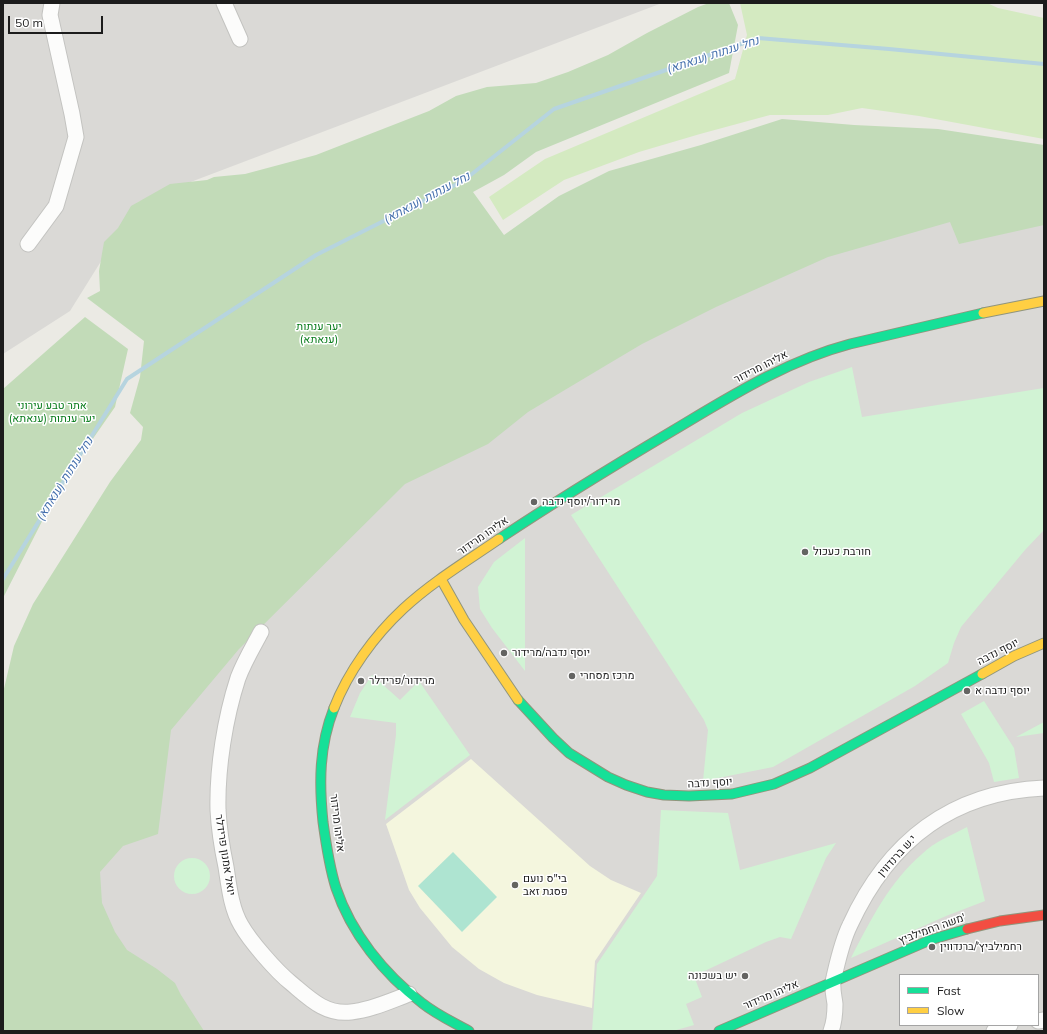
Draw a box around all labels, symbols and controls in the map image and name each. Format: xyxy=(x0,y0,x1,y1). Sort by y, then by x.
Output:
scale bar xyxy=(10,8,105,34)
text: 50 m xyxy=(15,15,43,30)
water label: נחל ענתות (ענאתא) xyxy=(665,33,761,77)
water label: נחל ענתות (ענאתא) xyxy=(381,169,473,227)
park label: יער ענתות (ענאתא) xyxy=(296,320,342,346)
street label: אליהו מרידור xyxy=(732,348,790,386)
park label: אתר טבע עירוני יער ענתות (ענאתא) xyxy=(9,399,95,425)
water label: נחל ענתות (ענאתא) xyxy=(34,435,96,523)
place label: מרידור/יוסף נדבה xyxy=(542,495,620,509)
marker: מרידור/יוסף נדבה xyxy=(529,497,539,507)
street label: אליהו מרידור xyxy=(455,514,511,558)
place label: חורבת כעכול xyxy=(813,545,871,559)
marker: חורבת כעכול xyxy=(800,547,810,557)
street label: יוסף נדבה xyxy=(975,636,1021,668)
place label: יוסף נדבה/מרידור xyxy=(512,646,590,660)
marker: יוסף נדבה/מרידור xyxy=(499,648,509,658)
place label: מרכז מסחרי xyxy=(580,669,634,683)
marker: מרכז מסחרי xyxy=(567,671,577,681)
place label: מרידור/פרידלר xyxy=(369,674,435,688)
marker: מרידור/פרידלר xyxy=(356,676,366,686)
place label: יוסף נדבה א xyxy=(975,684,1030,698)
marker: יוסף נדבה א xyxy=(962,686,972,696)
street label: יוסף נדבה xyxy=(687,775,733,791)
street label: אליהו מרידור xyxy=(327,793,347,853)
street label: יואל אמנון פרידלר xyxy=(212,814,238,896)
street label: י.ש ברנדווין xyxy=(875,833,919,879)
place label: בי"ס נועם פסגת זאב xyxy=(523,872,568,898)
marker: בי"ס נועם פסגת זאב xyxy=(510,880,520,890)
street label: משה רחמילביץ' xyxy=(897,911,967,947)
place label: רחמילביץ׳/ברנדווין xyxy=(940,940,1022,954)
marker: רחמילביץ׳/ברנדווין xyxy=(927,942,937,952)
place label: יש בשכונה xyxy=(688,969,737,983)
marker: יש בשכונה xyxy=(740,971,750,981)
legend xyxy=(899,974,1039,1026)
street label: אליהו מרידור xyxy=(741,977,801,1013)
text: Fast xyxy=(937,983,961,998)
text: Slow xyxy=(937,1003,965,1018)

